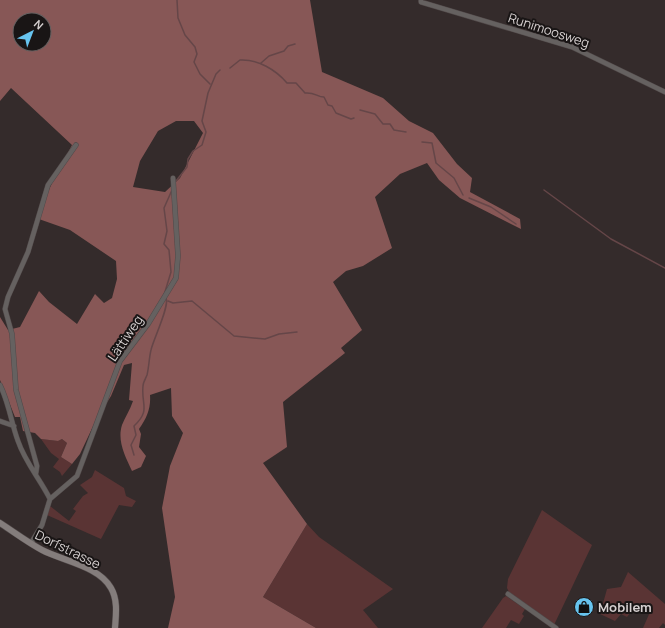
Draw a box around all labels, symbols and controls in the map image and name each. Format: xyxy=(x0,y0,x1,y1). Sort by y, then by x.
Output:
street label: Runimoosweg xyxy=(506,8,592,52)
north arrow xyxy=(12,12,52,52)
text: N xyxy=(31,16,47,32)
street label: Lättiweg xyxy=(103,312,147,364)
street label: Dorfstrasse xyxy=(32,525,104,573)
shop icon: Mobilem xyxy=(573,596,595,618)
place label: Mobilem xyxy=(598,598,652,616)

